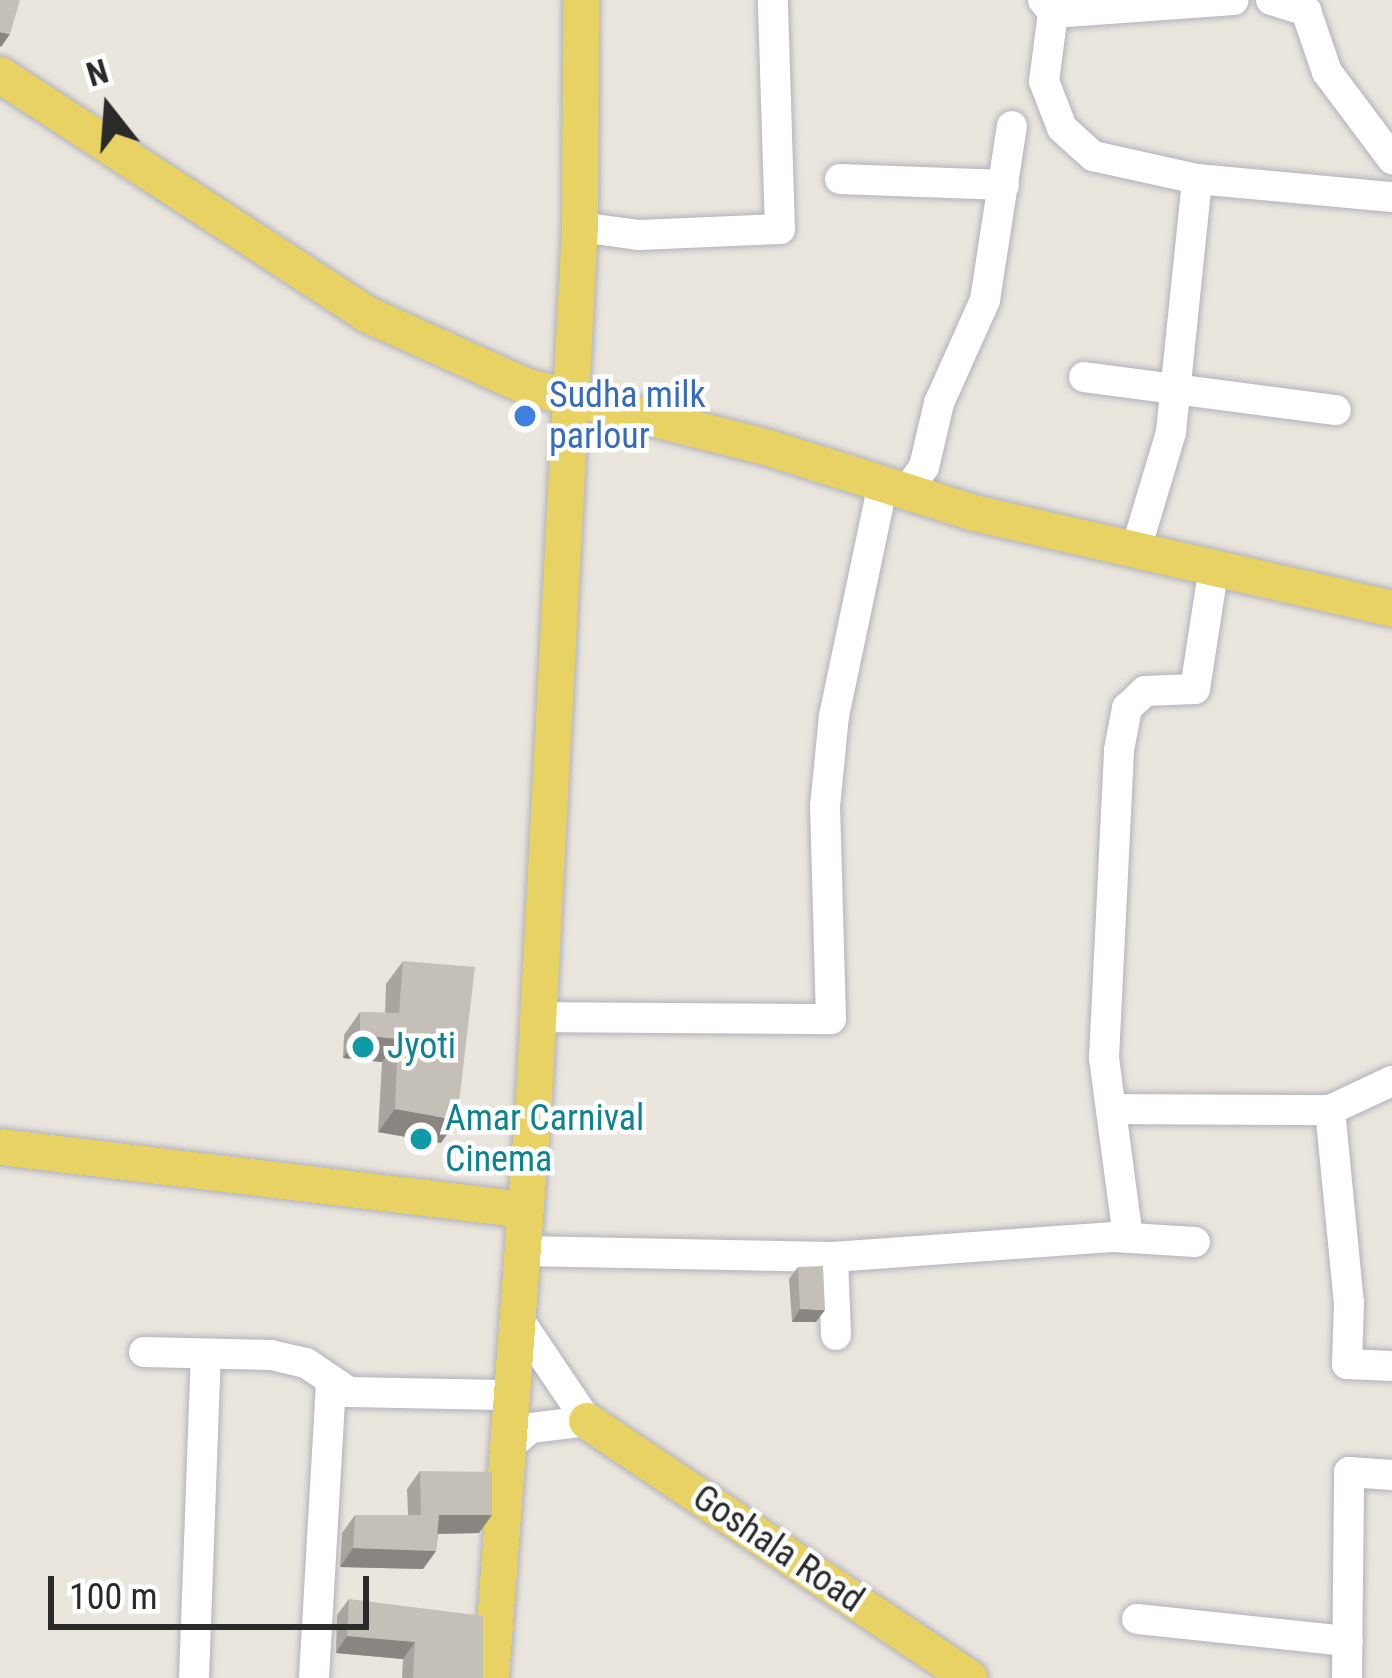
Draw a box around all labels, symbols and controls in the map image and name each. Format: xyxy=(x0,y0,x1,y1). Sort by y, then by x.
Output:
north arrow xyxy=(48,48,168,168)
text: N xyxy=(82,51,113,95)
place label: Sudha milk parlour xyxy=(549,373,706,458)
marker: Sudha milk parlour xyxy=(512,403,538,429)
place label: Jyoti xyxy=(387,1025,456,1069)
marker: Jyoti xyxy=(350,1034,376,1060)
place label: Amar Carnival Cinema xyxy=(445,1096,644,1181)
marker: Amar Carnival Cinema xyxy=(408,1126,434,1152)
street label: Goshala Road xyxy=(684,1476,872,1622)
scale bar xyxy=(54,1552,375,1626)
text: 100 m xyxy=(69,1576,158,1618)

